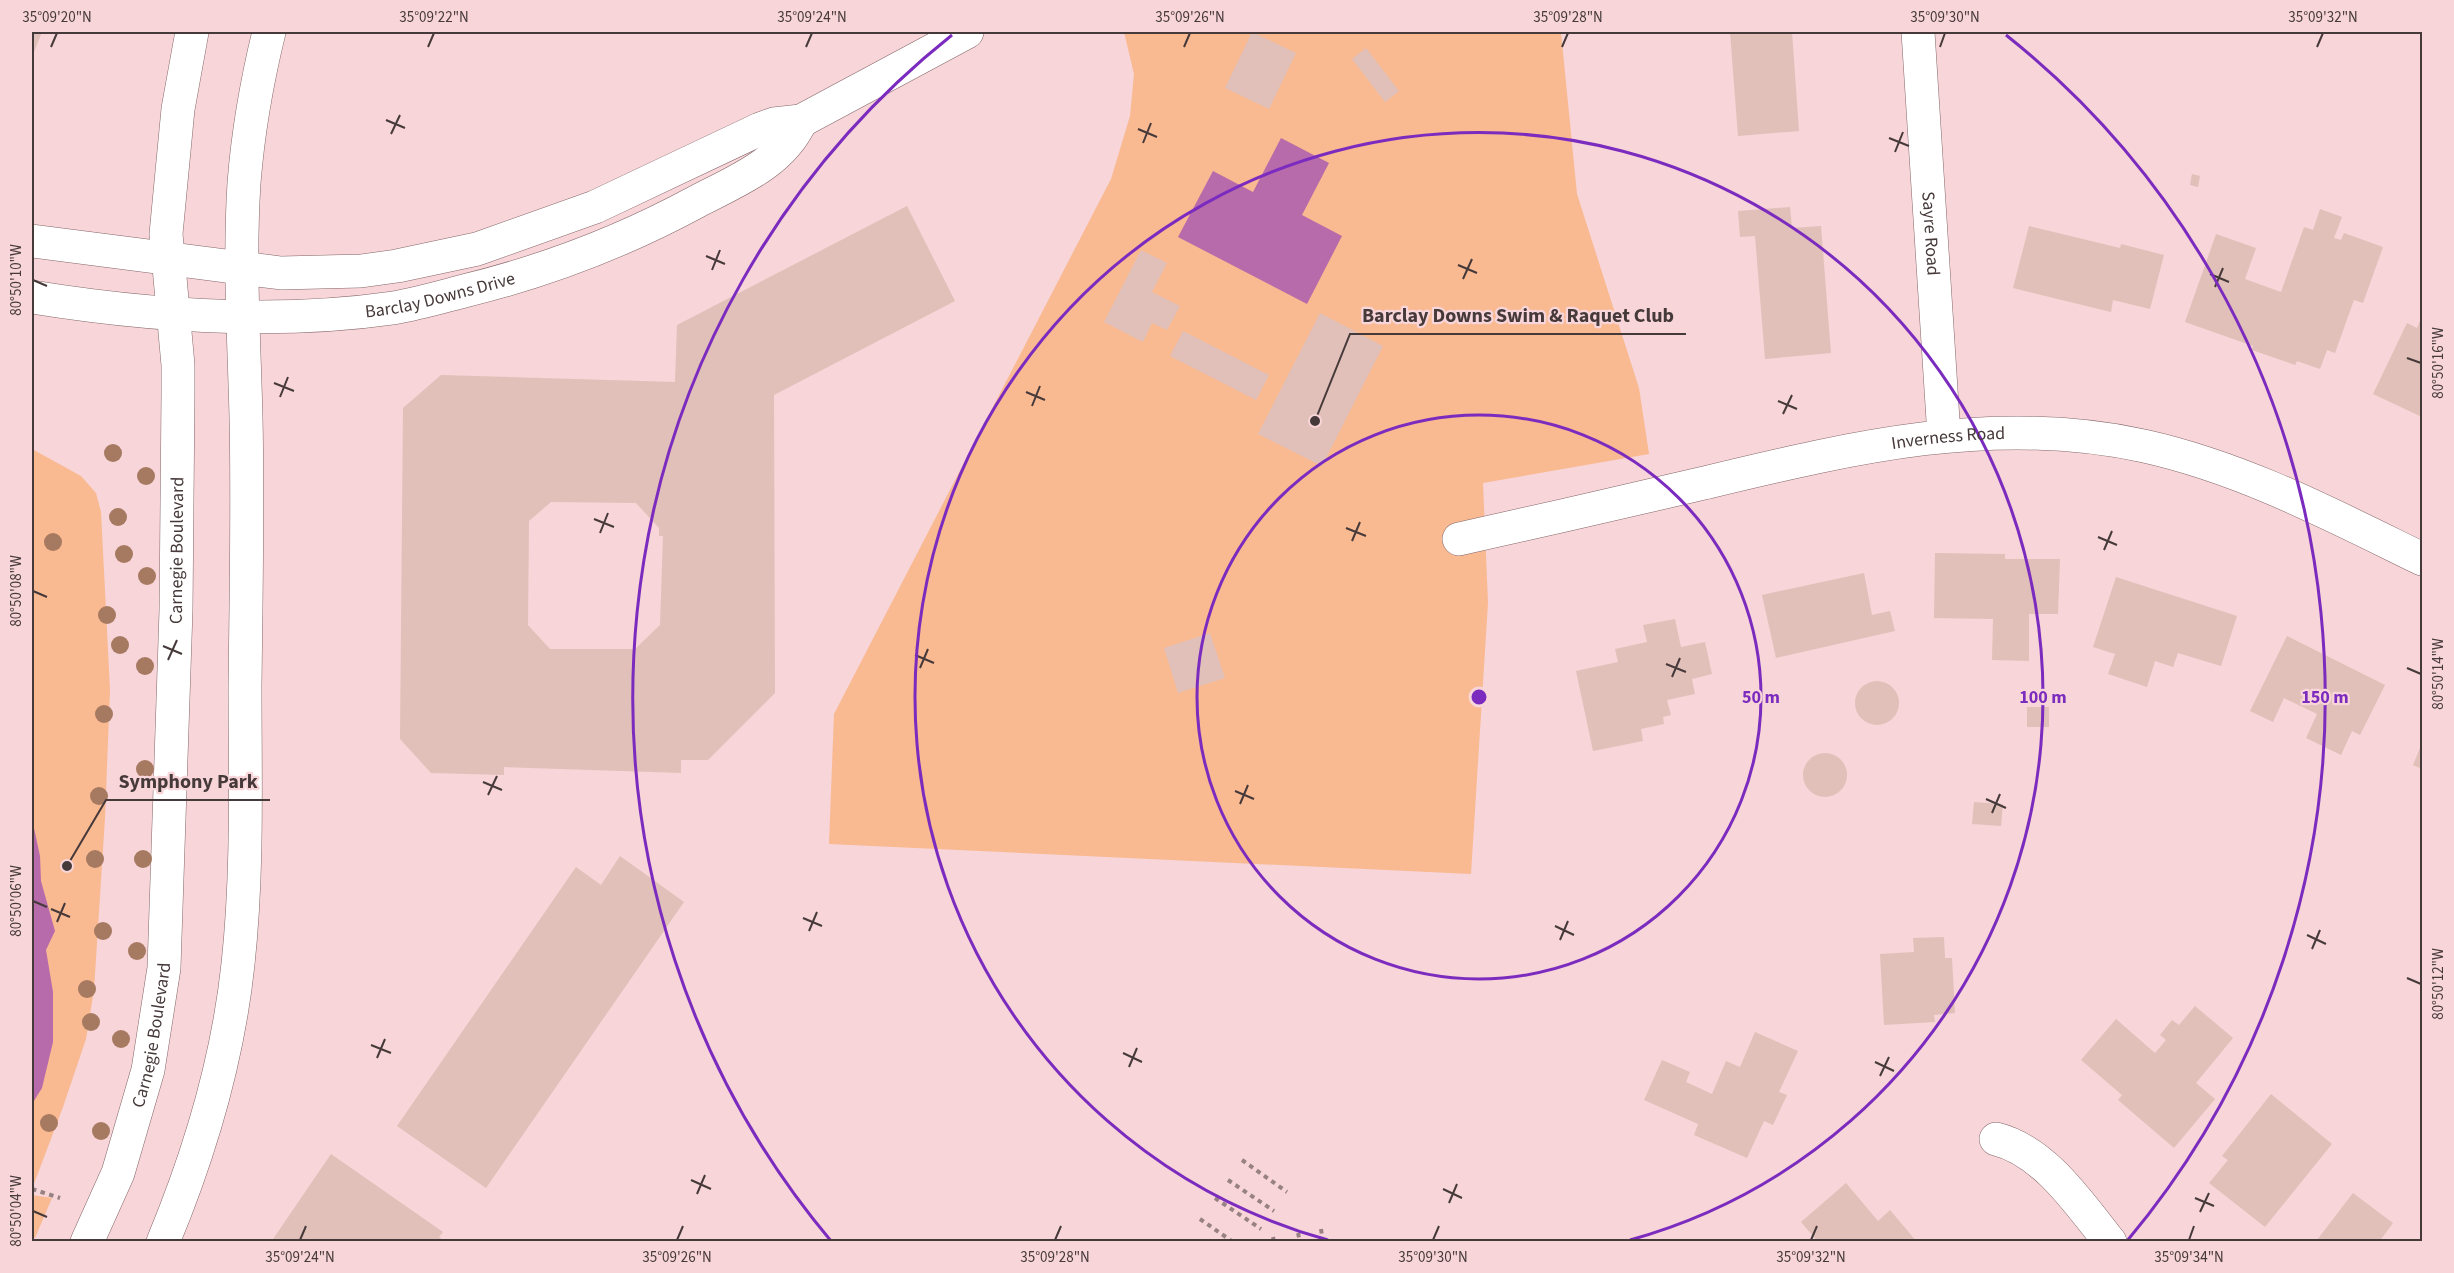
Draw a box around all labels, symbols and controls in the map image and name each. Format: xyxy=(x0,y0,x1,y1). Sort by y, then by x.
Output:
text: 35°09'20"N xyxy=(22,7,92,28)
text: 35°09'22"N xyxy=(399,7,469,28)
text: 35°09'24"N xyxy=(777,7,847,28)
text: 35°09'26"N xyxy=(1155,7,1225,28)
text: 35°09'28"N xyxy=(1533,7,1603,28)
text: 35°09'30"N xyxy=(1910,7,1980,28)
text: 35°09'32"N xyxy=(2288,7,2358,28)
street label: Sayre Road xyxy=(1915,191,1946,277)
text: 80°50'10"W xyxy=(6,244,27,316)
street label: Barclay Downs Drive xyxy=(364,266,518,324)
callout: Barclay Downs Swim & Raquet Club xyxy=(1350,296,1686,334)
text: Barclay Downs Swim & Raquet Club xyxy=(1362,302,1674,330)
text: 80°50'16"W xyxy=(2428,327,2449,399)
street label: Inverness Road xyxy=(1890,421,2005,456)
street label: Carnegie Boulevard xyxy=(164,477,190,624)
text: 80°50'08"W xyxy=(6,555,27,627)
text: 80°50'14"W xyxy=(2428,638,2449,710)
text: 50 m xyxy=(1742,685,1780,710)
text: 100 m xyxy=(2019,685,2067,710)
text: 150 m xyxy=(2301,685,2349,710)
centre of rings xyxy=(1469,687,1489,707)
callout: Symphony Park xyxy=(106,762,270,800)
text: Symphony Park xyxy=(118,768,258,796)
text: 80°50'06"W xyxy=(6,865,27,937)
text: 80°50'12"W xyxy=(2428,948,2449,1020)
street label: Carnegie Boulevard xyxy=(126,962,177,1111)
text: 80°50'04"W xyxy=(6,1175,27,1247)
text: 35°09'24"N xyxy=(265,1247,335,1268)
text: 35°09'26"N xyxy=(642,1247,712,1268)
text: 35°09'28"N xyxy=(1020,1247,1090,1268)
text: 35°09'30"N xyxy=(1398,1247,1468,1268)
text: 35°09'32"N xyxy=(1776,1247,1846,1268)
text: 35°09'34"N xyxy=(2154,1247,2224,1268)

